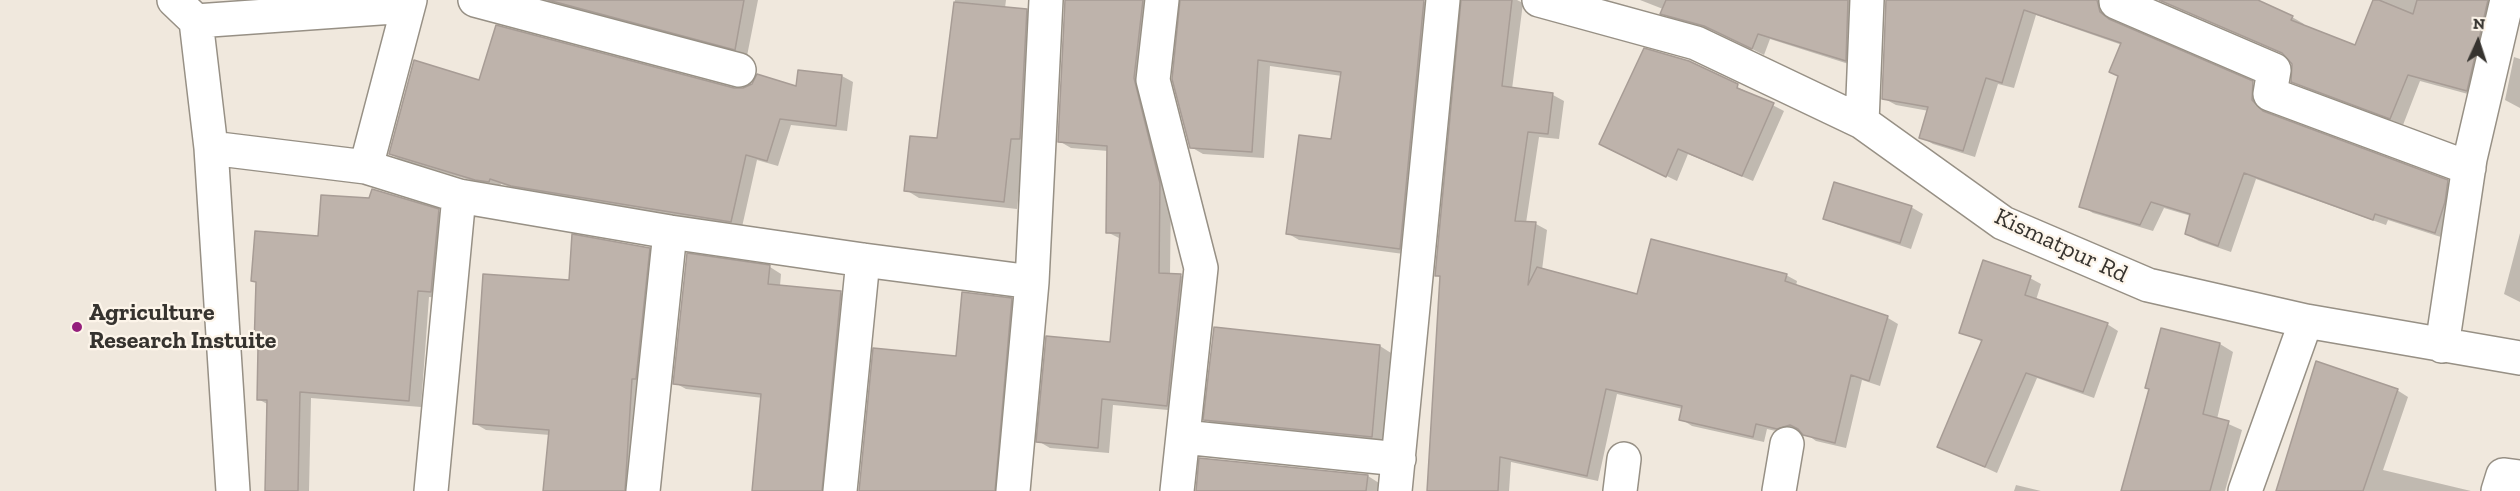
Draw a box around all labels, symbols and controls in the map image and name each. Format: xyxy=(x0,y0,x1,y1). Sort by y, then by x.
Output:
north arrow xyxy=(2448,12,2508,72)
text: N xyxy=(2472,14,2486,33)
street label: Kismatpur Rd xyxy=(1990,203,2132,289)
place label: Agriculture Research Instuite xyxy=(89,299,276,355)
marker: Agriculture Research Instuite xyxy=(70,320,84,334)

